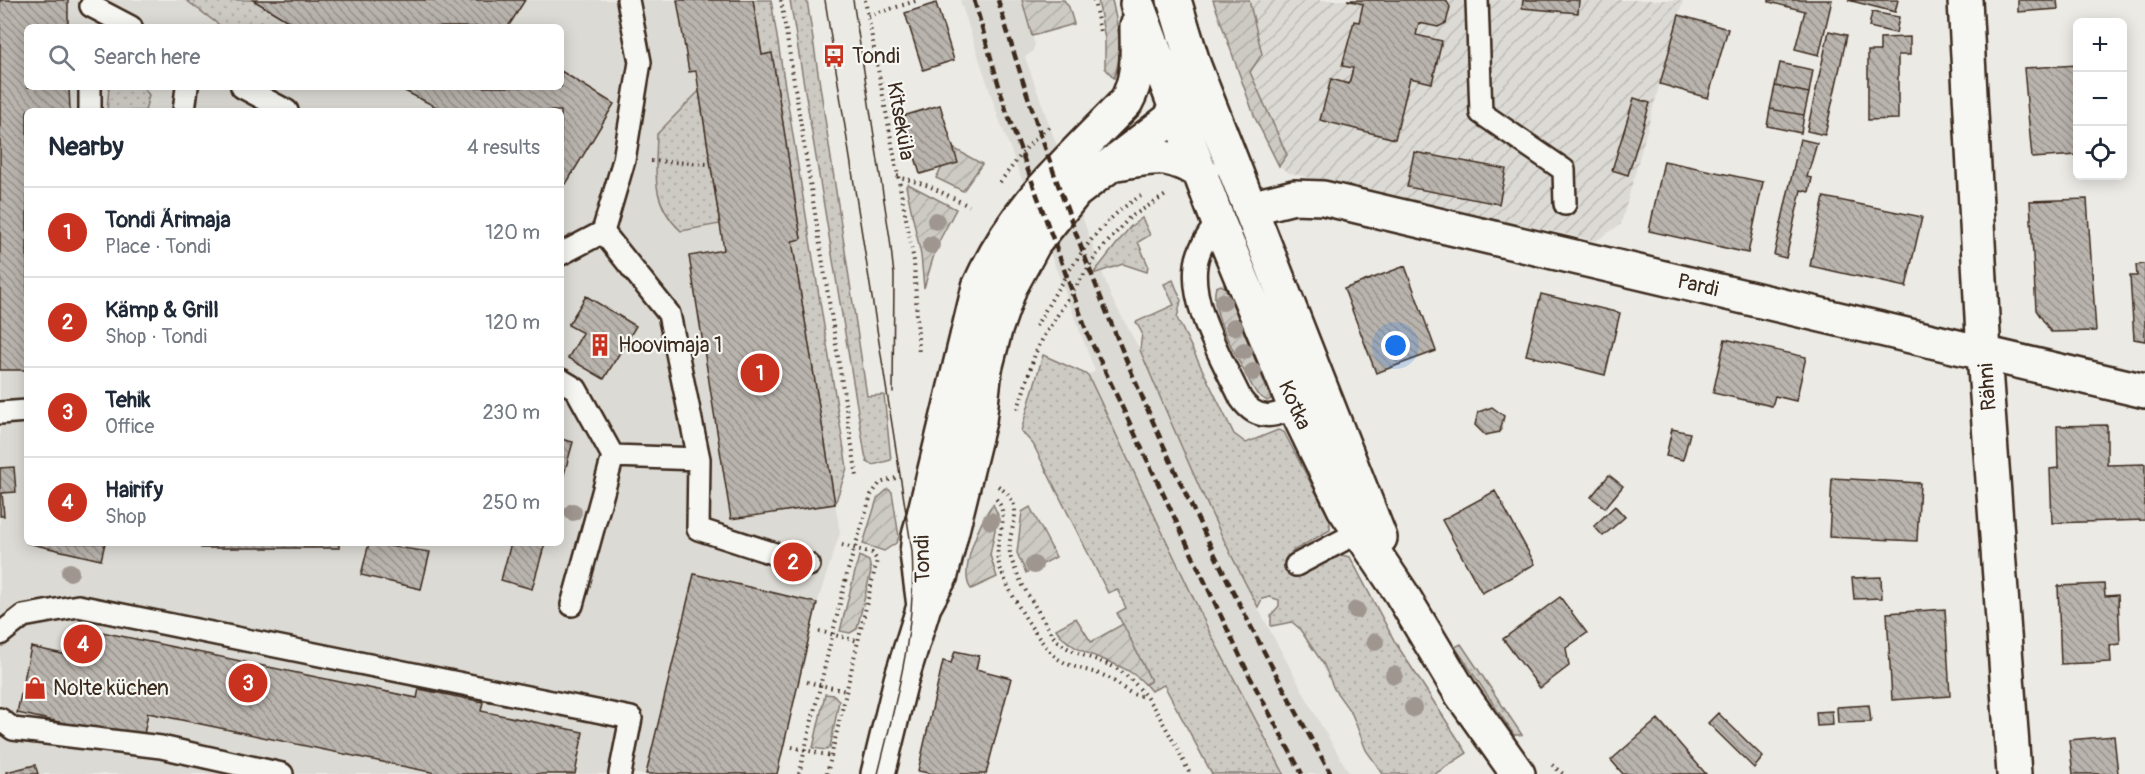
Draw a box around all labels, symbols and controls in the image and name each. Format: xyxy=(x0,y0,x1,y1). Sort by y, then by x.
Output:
map controls xyxy=(2073,18,2127,180)
button: + xyxy=(2073,18,2127,72)
search box xyxy=(24,24,564,90)
icon: search xyxy=(45,41,78,74)
text: Search here xyxy=(93,43,200,71)
bus stop icon: Tondi xyxy=(821,43,847,69)
place label: Tondi xyxy=(852,43,900,70)
button: − xyxy=(2073,72,2127,126)
street label: Kitseküla xyxy=(880,80,921,162)
button: locate xyxy=(2073,126,2127,180)
text: Nearby xyxy=(48,131,124,163)
text: 4 results xyxy=(467,135,540,160)
text: Tondi Ärimaja xyxy=(105,206,231,234)
text: 1 xyxy=(64,220,71,245)
text: 120 m xyxy=(485,220,540,245)
text: Place · Tondi xyxy=(105,234,211,259)
street label: Pardi xyxy=(1675,268,1721,303)
text: Kämp & Grill xyxy=(105,296,219,324)
text: 2 xyxy=(62,310,73,335)
text: 120 m xyxy=(485,310,540,335)
text: Shop · Tondi xyxy=(105,324,207,349)
your location xyxy=(1381,331,1410,360)
building icon: Hoovimaja 1 xyxy=(587,332,613,358)
place label: Hoovimaja 1 xyxy=(618,332,722,359)
pin: 1 xyxy=(740,350,780,395)
street label: Rähni xyxy=(1972,362,2003,412)
street label: Kotka xyxy=(1272,376,1317,434)
text: Tehik xyxy=(105,386,150,414)
text: 3 xyxy=(62,400,73,425)
text: 230 m xyxy=(483,400,540,425)
text: Office xyxy=(105,414,154,439)
text: Hairify xyxy=(105,476,163,504)
text: 4 xyxy=(62,490,73,515)
text: 250 m xyxy=(482,490,540,515)
text: Shop xyxy=(105,504,146,529)
street label: Tondi xyxy=(909,535,936,583)
pin: 2 xyxy=(774,540,812,584)
pin: 4 xyxy=(64,622,103,666)
pin: 3 xyxy=(228,660,268,706)
shop icon: Nolte küchen xyxy=(22,675,48,701)
place label: Nolte küchen xyxy=(53,675,169,702)

